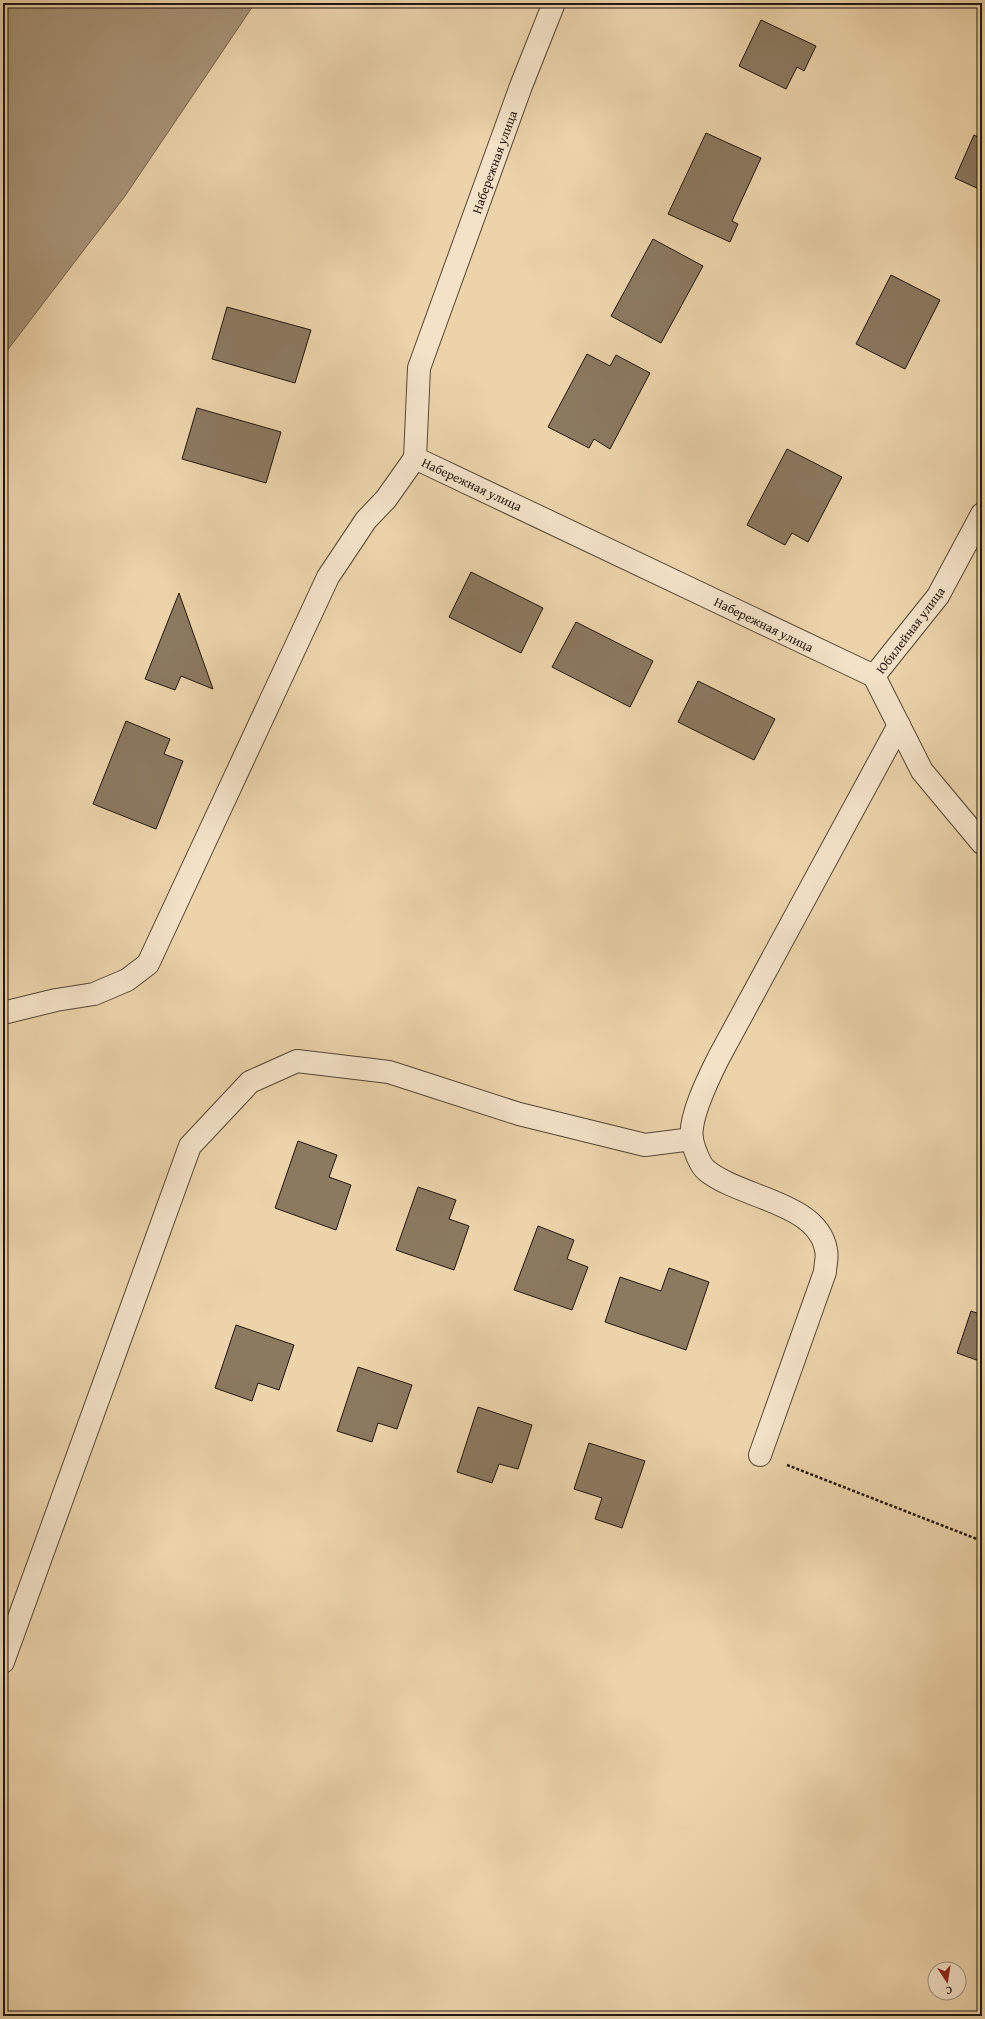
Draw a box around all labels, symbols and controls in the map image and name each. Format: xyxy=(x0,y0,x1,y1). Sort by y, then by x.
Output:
street label: Набережная улица xyxy=(467,107,522,216)
street label: Набережная улица xyxy=(419,453,526,516)
street label: Юбилейная улица xyxy=(871,582,950,678)
street label: Набережная улица xyxy=(711,592,817,657)
north arrow xyxy=(927,1961,967,2001)
text: С xyxy=(944,1982,954,1999)

